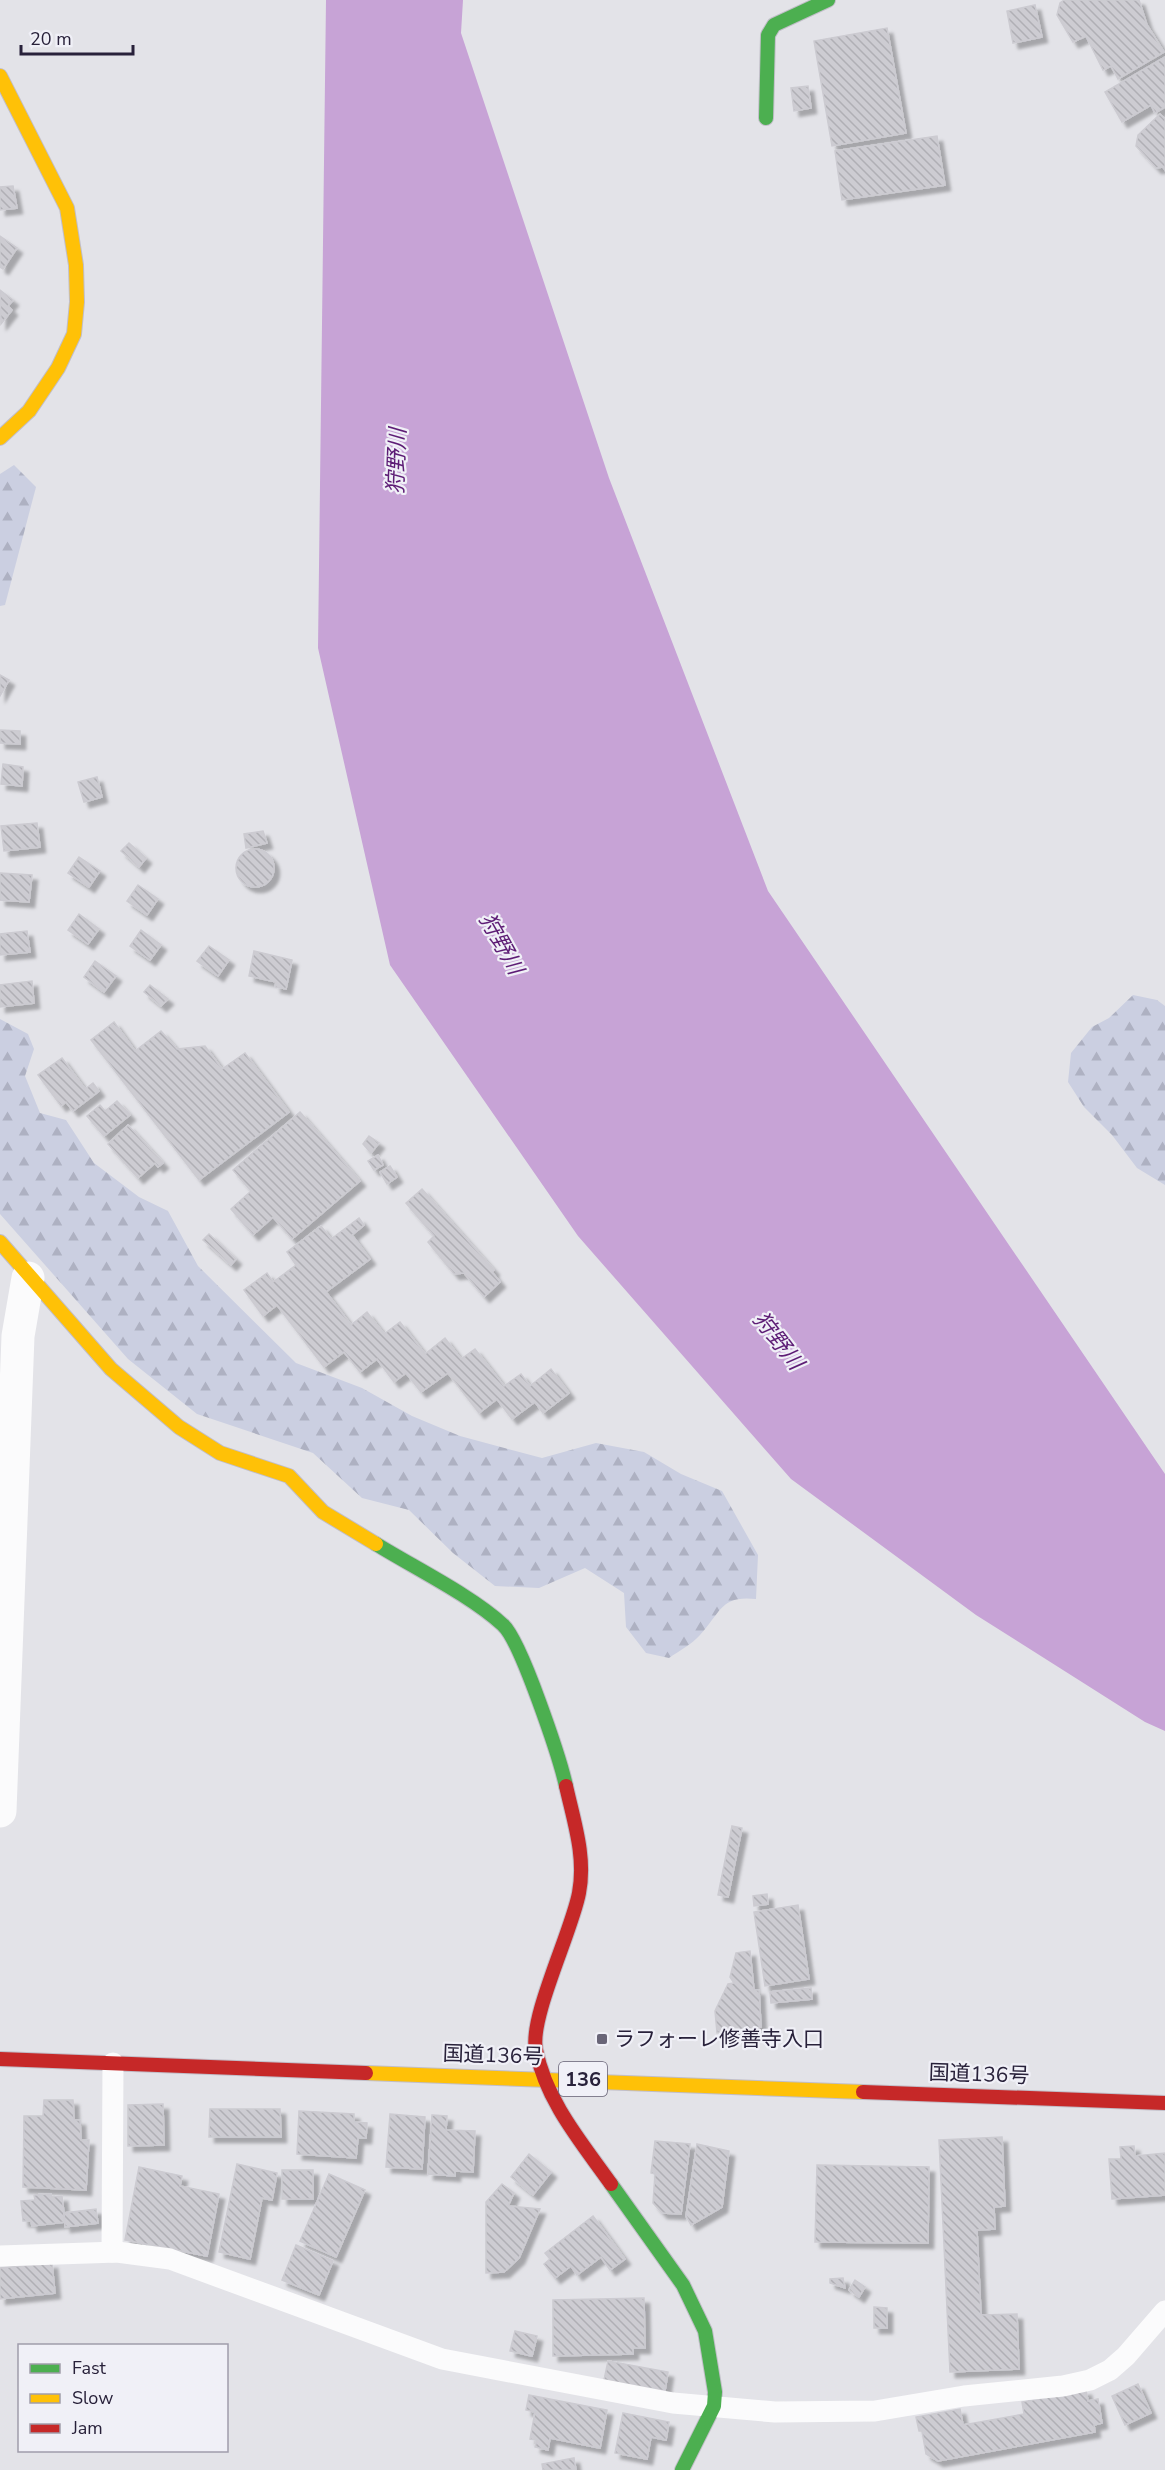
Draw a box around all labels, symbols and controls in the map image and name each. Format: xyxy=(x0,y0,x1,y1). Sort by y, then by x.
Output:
scale bar xyxy=(21,18,134,56)
text: 20 m xyxy=(30,27,72,51)
water label: 狩野川 xyxy=(381,426,413,495)
water label: 狩野川 xyxy=(472,908,531,982)
water label: 狩野川 xyxy=(746,1306,811,1378)
place label: ラフォーレ修善寺入口 xyxy=(614,2025,824,2053)
marker: ラフォーレ修善寺入口 xyxy=(595,2032,609,2046)
street label: 国道136号 xyxy=(442,2039,544,2071)
street label: 国道136号 xyxy=(928,2058,1030,2090)
road number: 136 xyxy=(559,2062,607,2096)
legend xyxy=(18,2344,228,2452)
text: Fast xyxy=(72,2356,107,2380)
text: Slow xyxy=(72,2386,113,2410)
text: Jam xyxy=(71,2416,103,2440)

